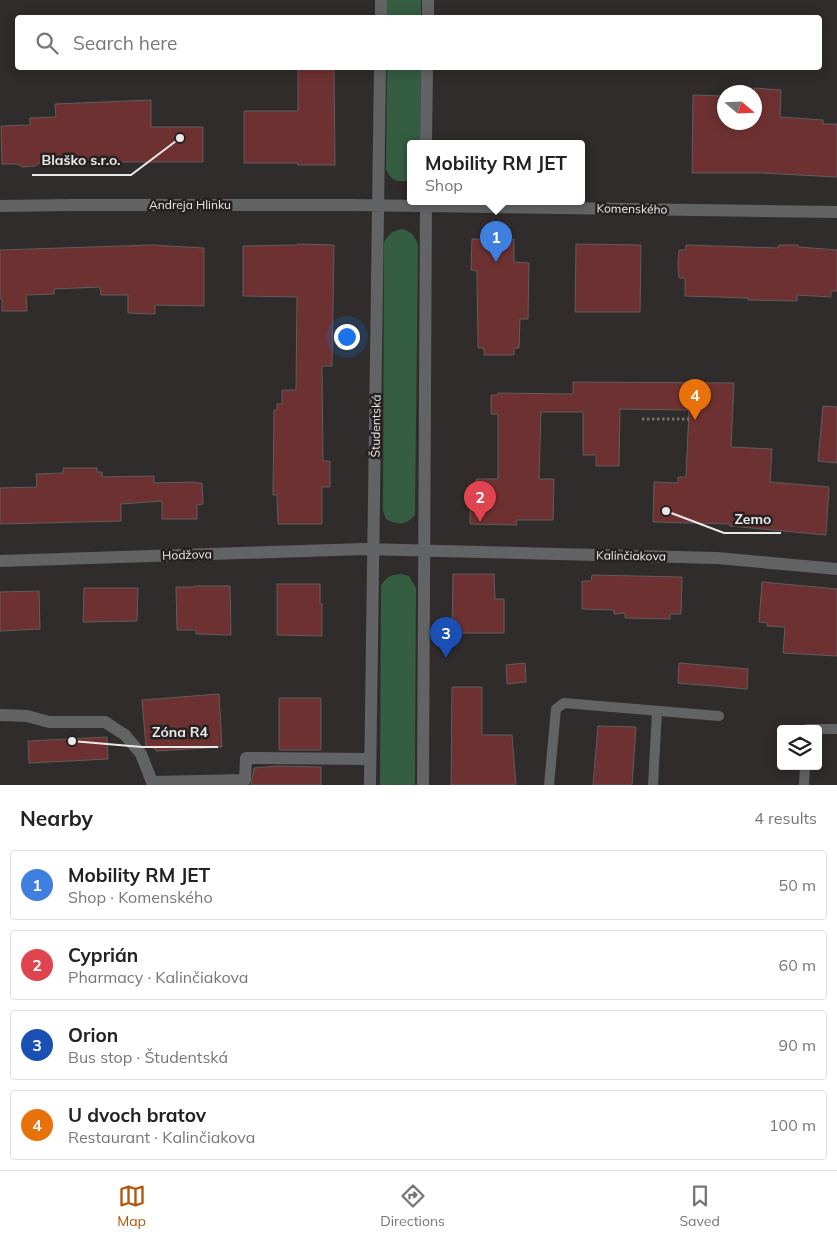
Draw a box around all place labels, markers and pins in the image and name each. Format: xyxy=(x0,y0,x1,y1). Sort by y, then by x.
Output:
callout: Blaško s.r.o. xyxy=(32,146,131,175)
pin: 1 xyxy=(480,221,512,262)
pin: 4 xyxy=(679,379,711,420)
pin: 2 xyxy=(464,481,496,522)
callout: Zemo xyxy=(724,504,781,533)
pin: 3 xyxy=(430,617,462,658)
callout: Zóna R4 xyxy=(142,718,218,747)

